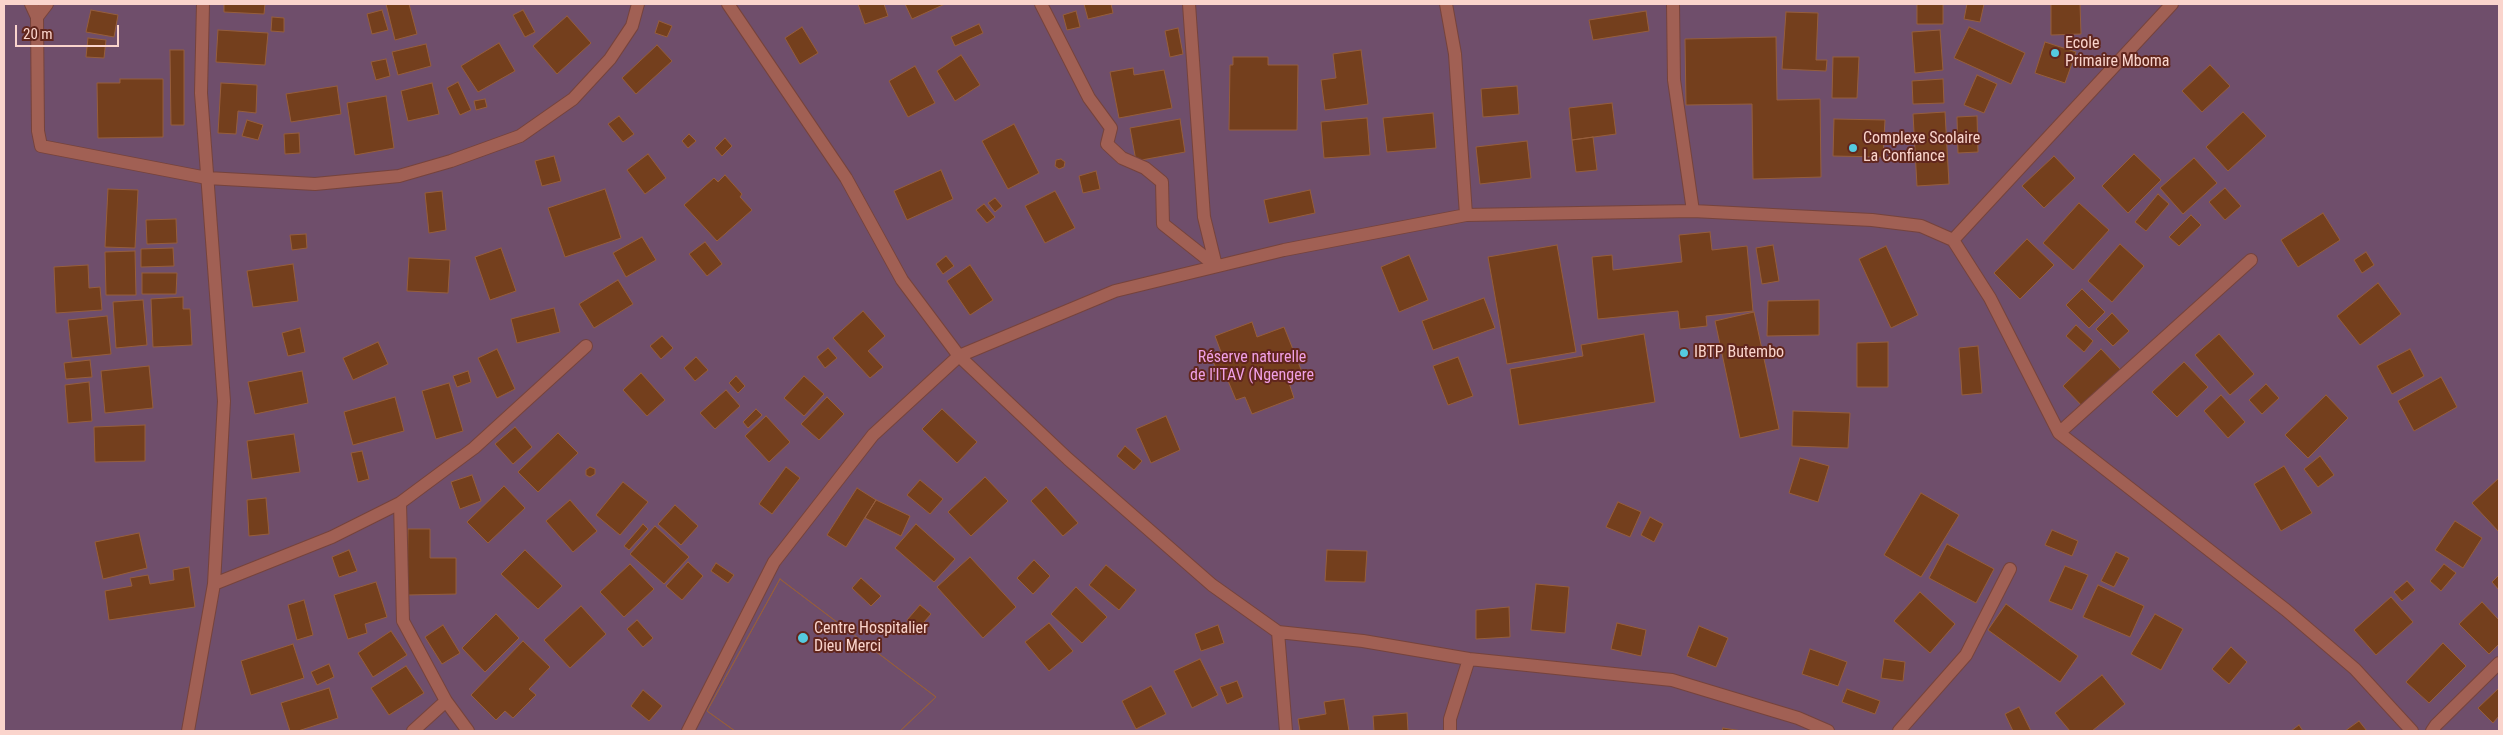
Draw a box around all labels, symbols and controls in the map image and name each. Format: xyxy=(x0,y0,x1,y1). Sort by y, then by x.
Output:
scale bar xyxy=(18,15,121,47)
text: 20 m xyxy=(23,25,53,43)
place label: Ecole Primaire Mboma xyxy=(2065,34,2169,72)
marker: Ecole Primaire Mboma xyxy=(2049,47,2061,59)
place label: Complexe Scolaire La Confiance xyxy=(1863,129,1980,167)
marker: Complexe Scolaire La Confiance xyxy=(1847,142,1859,154)
place label: IBTP Butembo xyxy=(1694,343,1784,363)
marker: IBTP Butembo xyxy=(1678,347,1690,359)
park label: Réserve naturelle de l'ITAV (Ngengere xyxy=(1190,348,1314,386)
place label: Centre Hospitalier Dieu Merci xyxy=(814,619,928,657)
marker: Centre Hospitalier Dieu Merci xyxy=(796,631,810,645)

